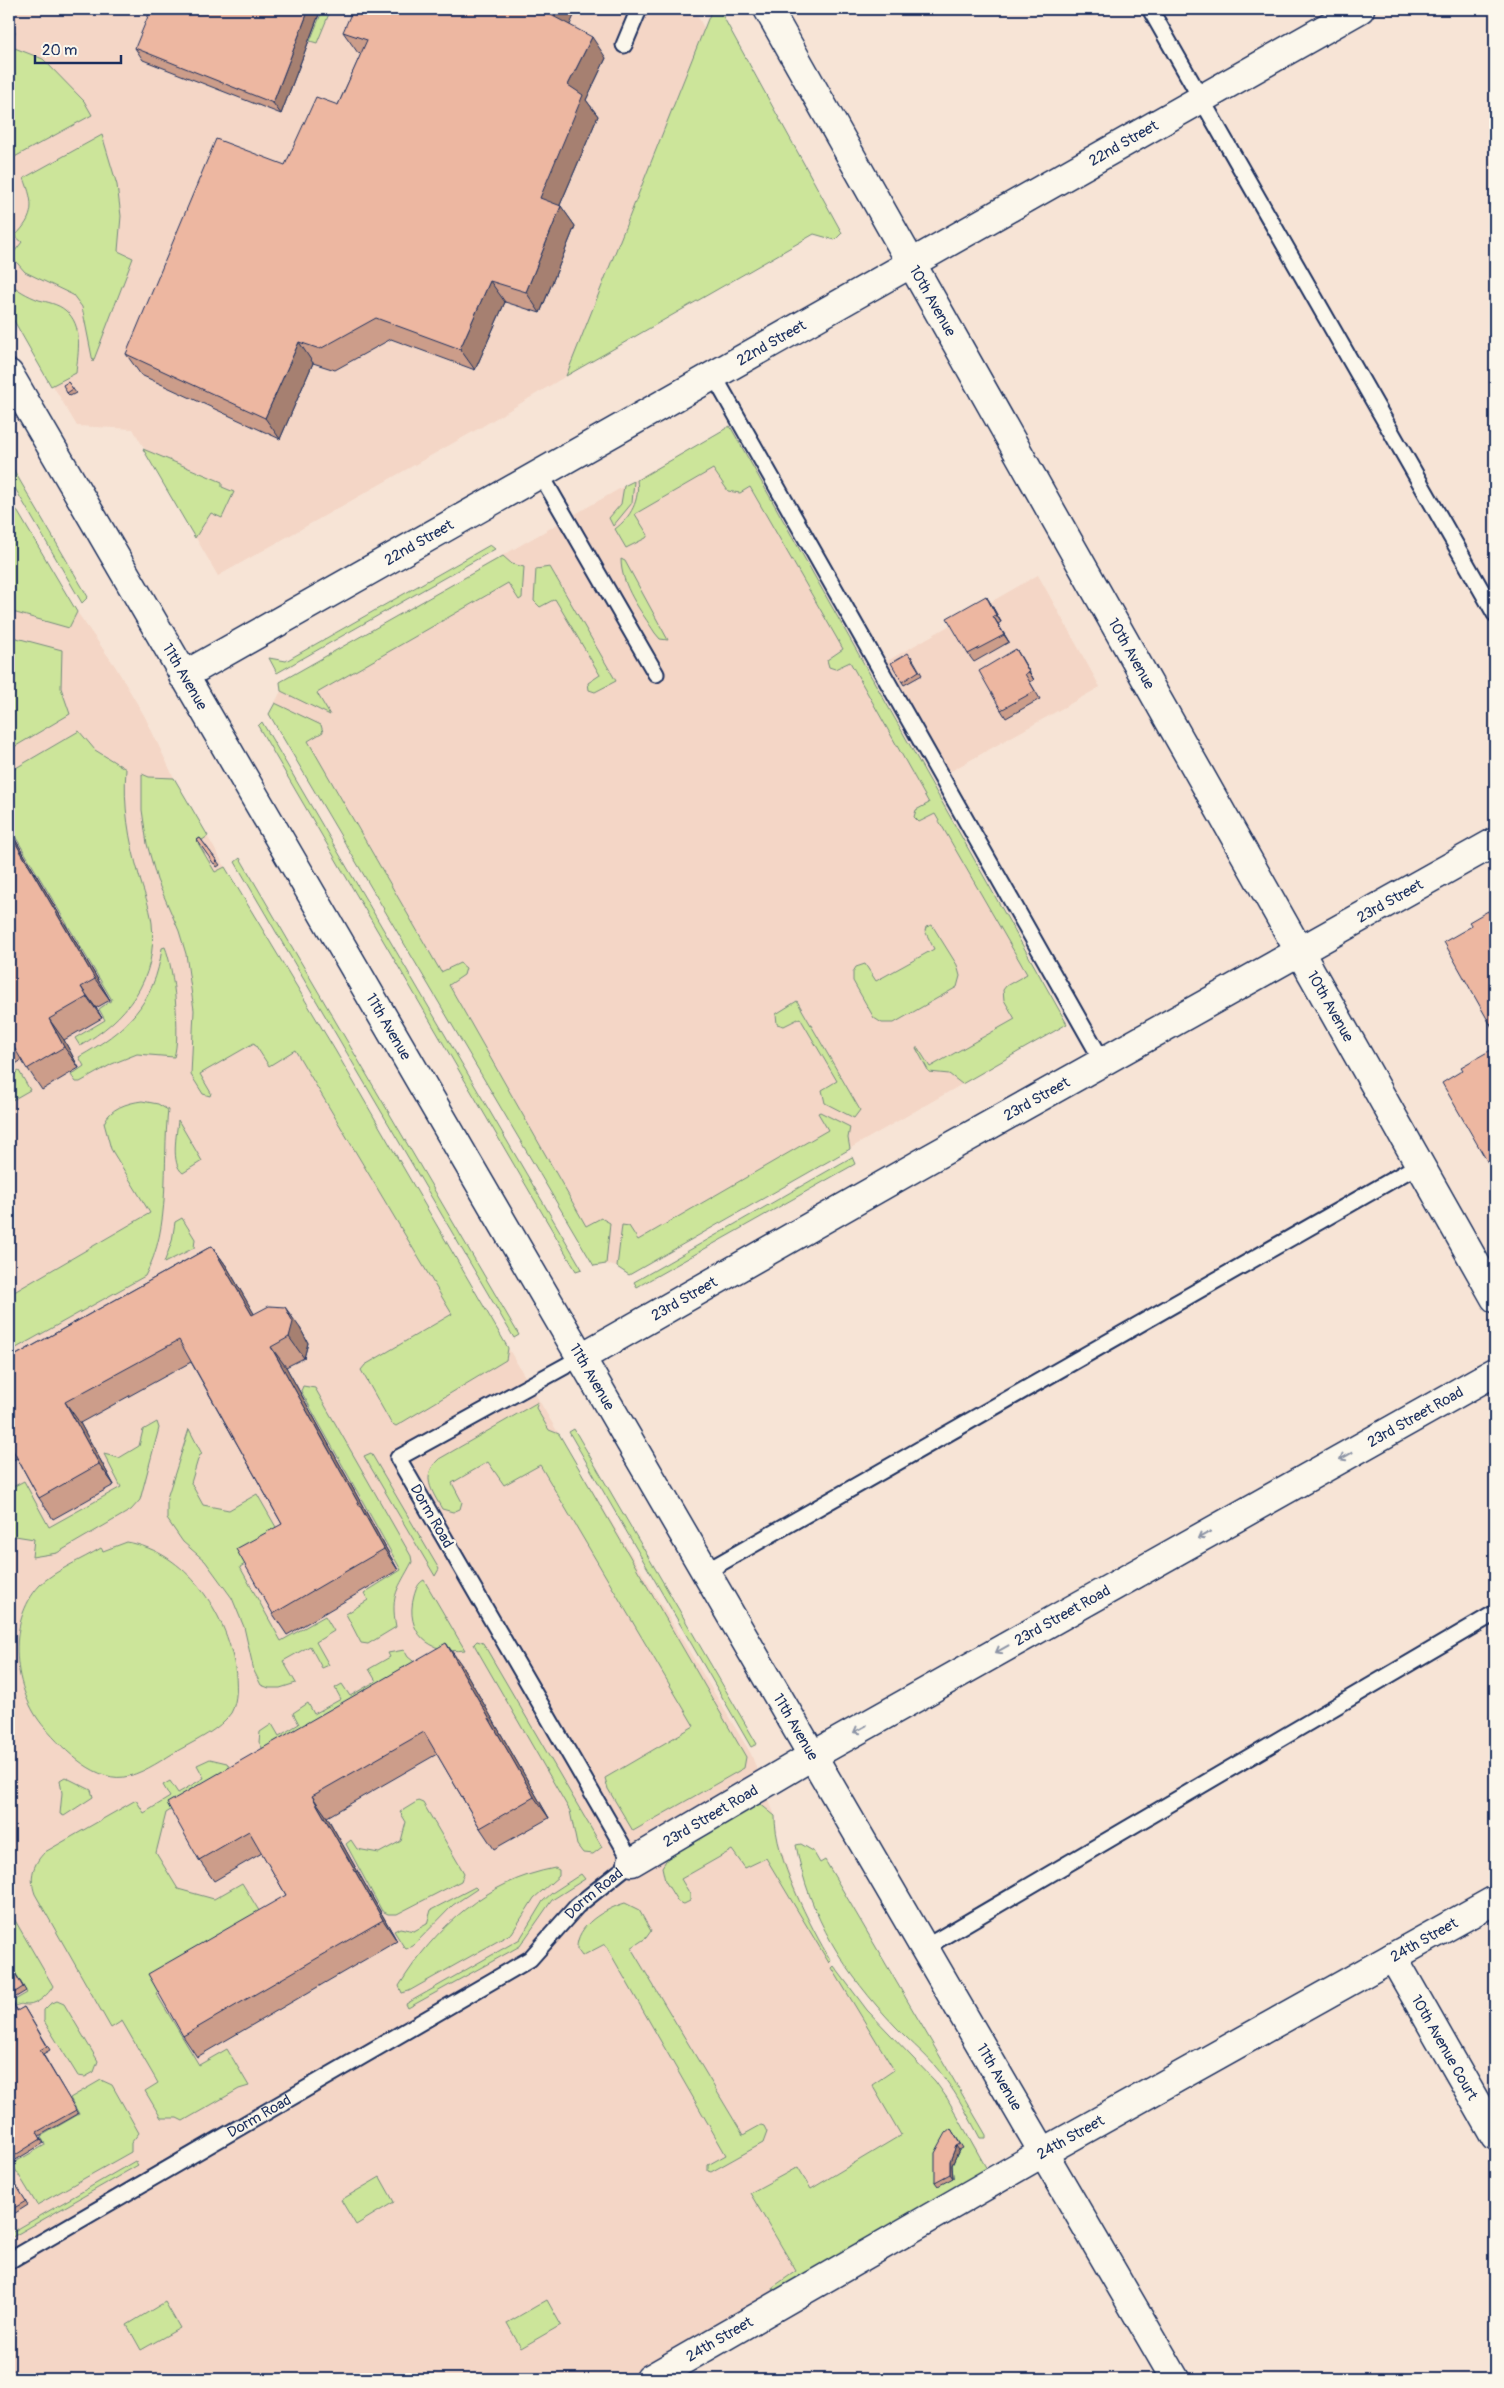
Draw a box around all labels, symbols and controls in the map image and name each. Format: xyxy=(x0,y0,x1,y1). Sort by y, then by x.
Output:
scale bar xyxy=(35,32,121,64)
text: 20 m xyxy=(42,41,77,60)
street label: 22nd Street xyxy=(1086,116,1163,171)
street label: 10th Avenue xyxy=(905,262,960,340)
street label: 22nd Street xyxy=(733,316,810,370)
street label: 22nd Street xyxy=(381,515,458,570)
street label: 10th Avenue xyxy=(1103,615,1159,693)
street label: 11th Avenue xyxy=(158,640,212,714)
street label: 23rd Street xyxy=(1354,875,1427,927)
street label: 10th Avenue xyxy=(1302,968,1358,1046)
street label: 11th Avenue xyxy=(361,990,415,1064)
street label: 23rd Street xyxy=(1000,1073,1074,1125)
street label: 23rd Street xyxy=(648,1272,722,1325)
street label: 11th Avenue xyxy=(565,1340,619,1414)
street label: 23rd Street Road xyxy=(1364,1383,1467,1452)
one-way arrow xyxy=(1339,1451,1354,1461)
street label: Dorm Road xyxy=(406,1481,457,1552)
one-way arrow xyxy=(1198,1531,1212,1541)
street label: 23rd Street Road xyxy=(1011,1581,1114,1650)
one-way arrow xyxy=(995,1645,1009,1655)
street label: 11th Avenue xyxy=(768,1690,823,1765)
one-way arrow xyxy=(853,1725,868,1734)
street label: 23rd Street Road xyxy=(660,1781,762,1852)
street label: Dorm Road xyxy=(561,1864,627,1923)
street label: 24th Street xyxy=(1387,1913,1462,1966)
street label: 10th Avenue Court xyxy=(1407,1992,1482,2104)
street label: 11th Avenue xyxy=(972,2040,1026,2115)
street label: Dorm Road xyxy=(224,2091,295,2142)
street label: 24th Street xyxy=(1034,2111,1109,2164)
street label: 24th Street xyxy=(683,2312,757,2366)

